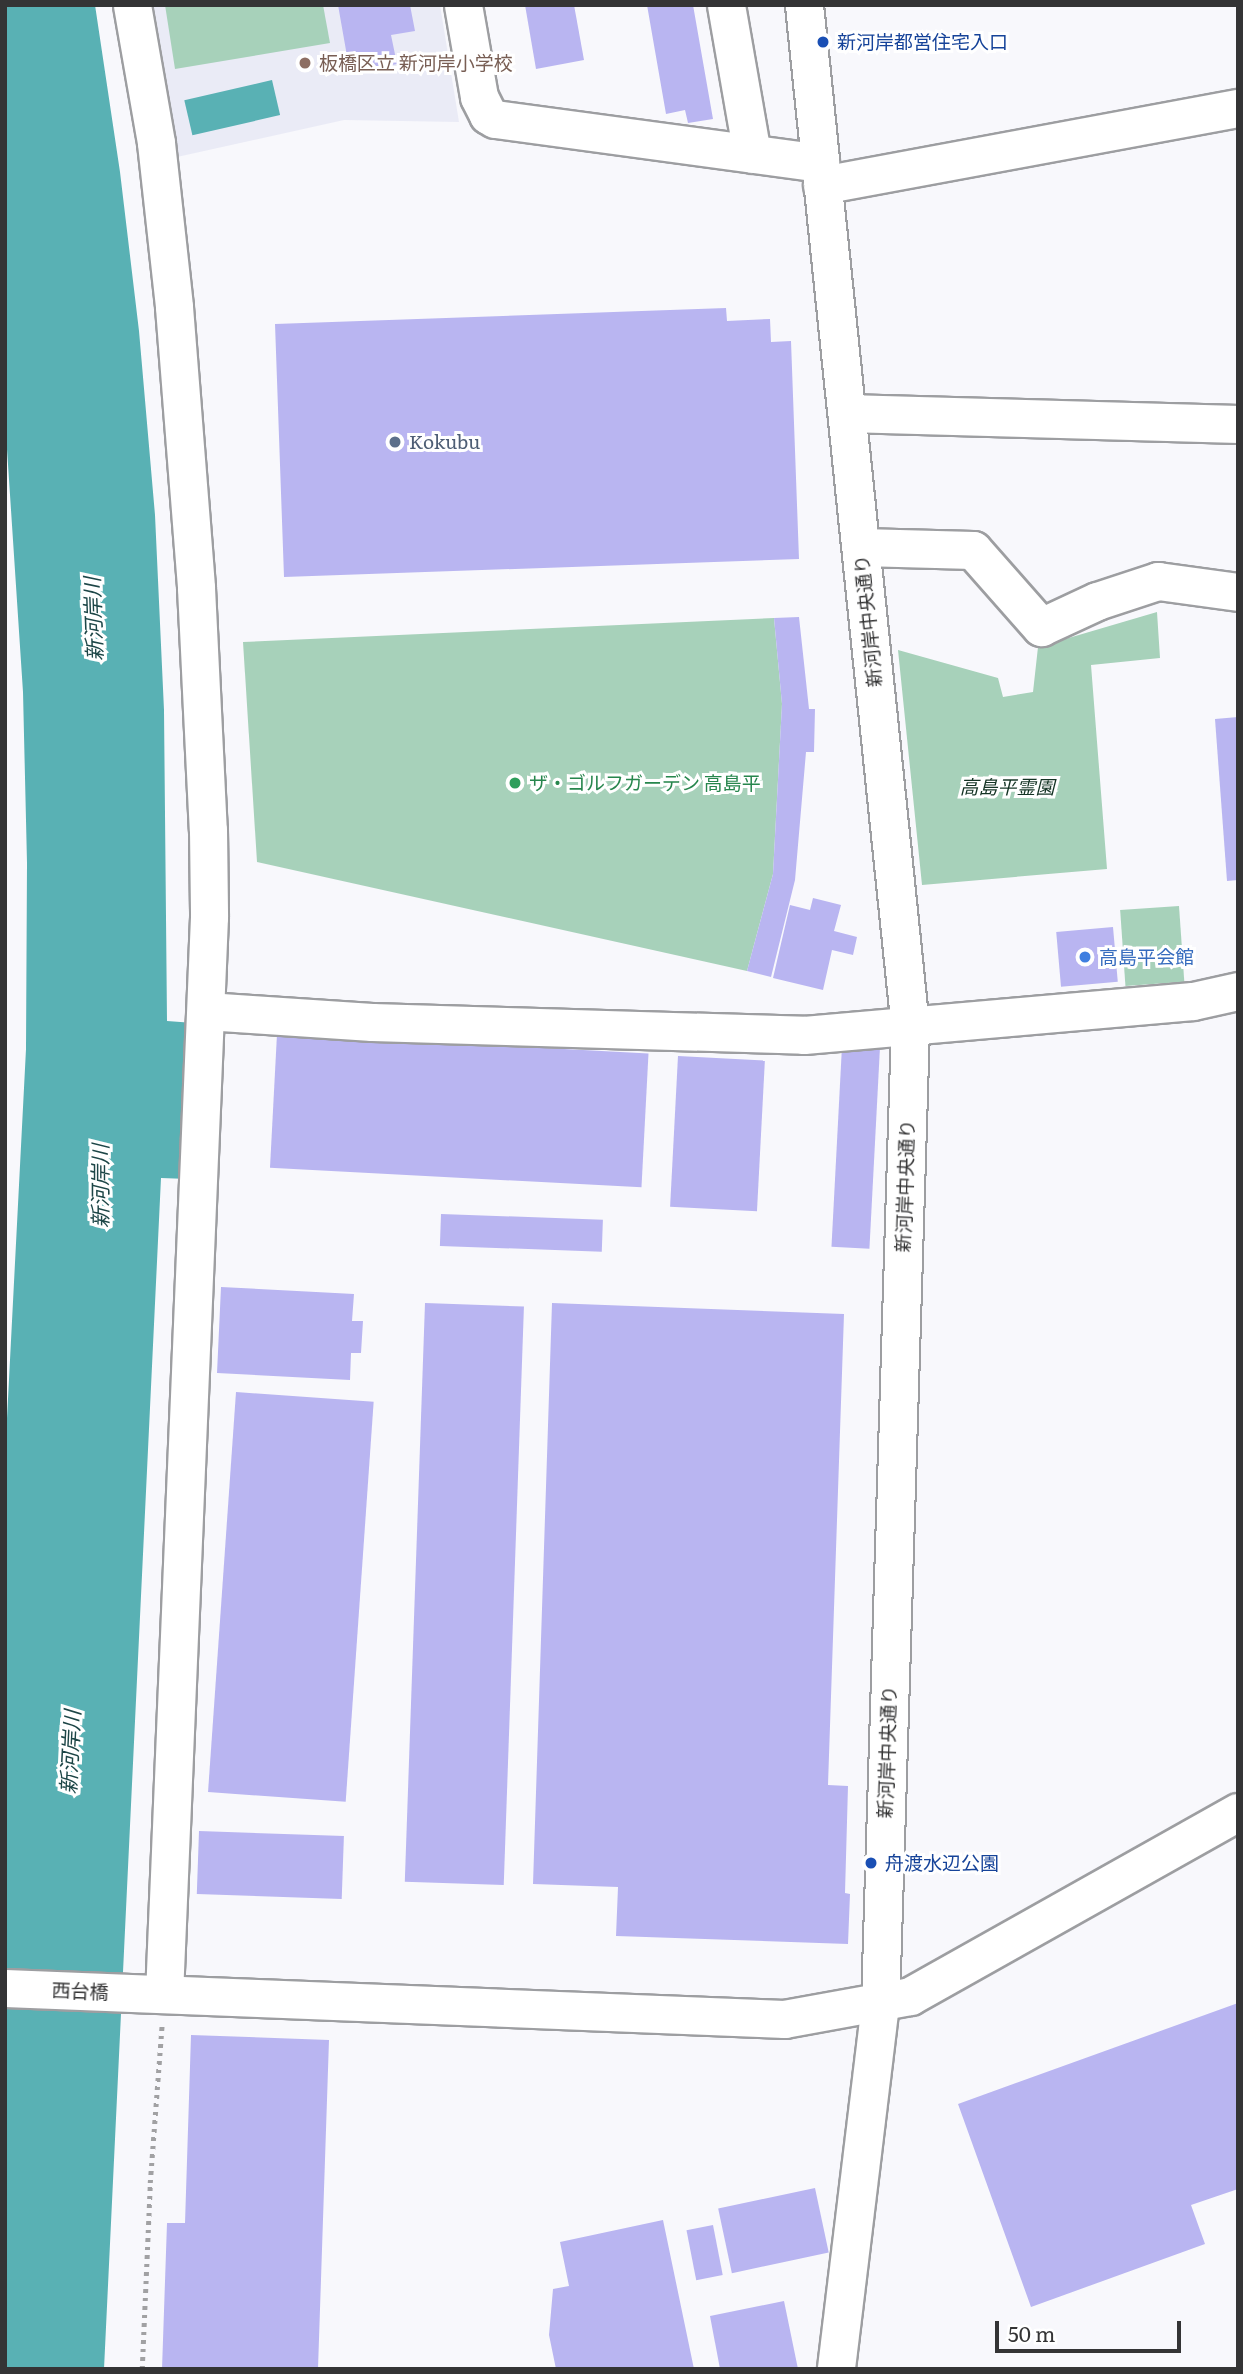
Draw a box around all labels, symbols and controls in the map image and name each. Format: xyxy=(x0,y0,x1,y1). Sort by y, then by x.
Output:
place label: 新河岸都営住宅入口 xyxy=(837,31,1008,53)
marker: 新河岸都営住宅入口 xyxy=(815,34,831,50)
place label: 板橋区立 新河岸小学校 xyxy=(319,52,513,74)
marker: 板橋区立 新河岸小学校 xyxy=(297,55,313,71)
place label: Kokubu xyxy=(409,431,480,453)
marker: Kokubu xyxy=(387,434,403,450)
street label: 新河岸中央通り xyxy=(850,554,886,688)
water label: 新河岸川 xyxy=(78,577,106,661)
place label: ザ・ゴルフガーデン 高島平 xyxy=(529,772,761,794)
marker: ザ・ゴルフガーデン 高島平 xyxy=(507,775,523,791)
park label: 高島平霊園 xyxy=(960,776,1054,798)
place label: 高島平会館 xyxy=(1099,946,1194,968)
marker: 高島平会館 xyxy=(1077,949,1093,965)
street label: 新河岸中央通り xyxy=(891,1119,919,1253)
water label: 新河岸川 xyxy=(86,1144,112,1228)
street label: 新河岸中央通り xyxy=(873,1685,901,1819)
water label: 新河岸川 xyxy=(54,1709,84,1795)
place label: 舟渡水辺公園 xyxy=(885,1852,999,1874)
marker: 舟渡水辺公園 xyxy=(863,1855,879,1871)
street label: 西台橋 xyxy=(51,1979,109,2003)
scale bar xyxy=(998,2308,1184,2352)
text: 50 m xyxy=(1008,2317,1055,2348)

